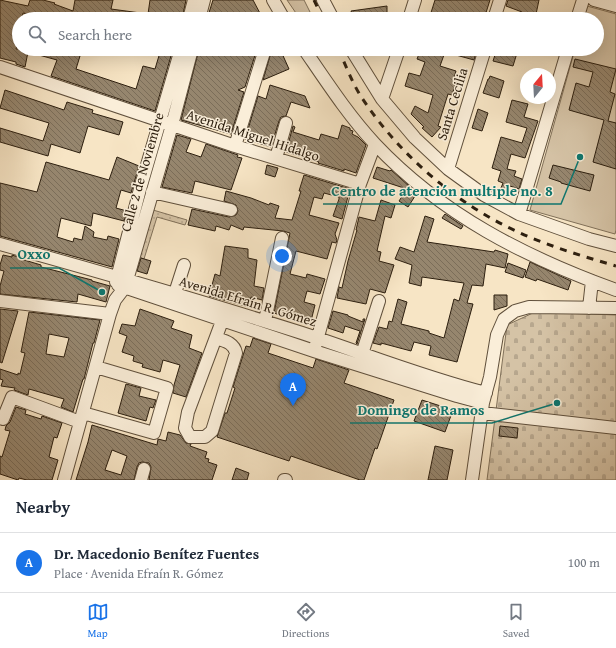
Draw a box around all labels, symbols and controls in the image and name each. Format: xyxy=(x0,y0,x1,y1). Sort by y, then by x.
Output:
search box xyxy=(12,12,604,56)
icon: search xyxy=(26,23,48,45)
text: Search here xyxy=(58,24,132,45)
street label: Santa Cecilia xyxy=(432,65,473,143)
north arrow xyxy=(520,68,556,104)
street label: Avenida Miguel Hidalgo xyxy=(184,104,322,166)
street label: Calle 2 de Noviembre xyxy=(115,110,169,234)
callout: Centro de atención multiple no. 8 xyxy=(323,177,561,204)
text: Centro de atención multiple no. 8 xyxy=(331,180,553,201)
callout: Oxxo xyxy=(10,241,59,268)
text: Oxxo xyxy=(18,243,50,264)
your location xyxy=(272,246,292,266)
street label: Avenida Efraín R. Gómez xyxy=(177,271,319,331)
pin: A xyxy=(280,373,306,406)
callout: Domingo de Ramos xyxy=(350,396,492,423)
text: Domingo de Ramos xyxy=(358,399,484,420)
text: Nearby xyxy=(16,494,70,519)
text: Dr. Macedonio Benítez Fuentes xyxy=(54,543,259,564)
text: A xyxy=(25,553,33,572)
text: 100 m xyxy=(568,553,600,572)
text: Place · Avenida Efraín R. Gómez xyxy=(54,564,223,583)
tab: Map xyxy=(87,601,109,641)
tab: Directions xyxy=(282,601,329,641)
tab: Saved xyxy=(503,601,529,641)

